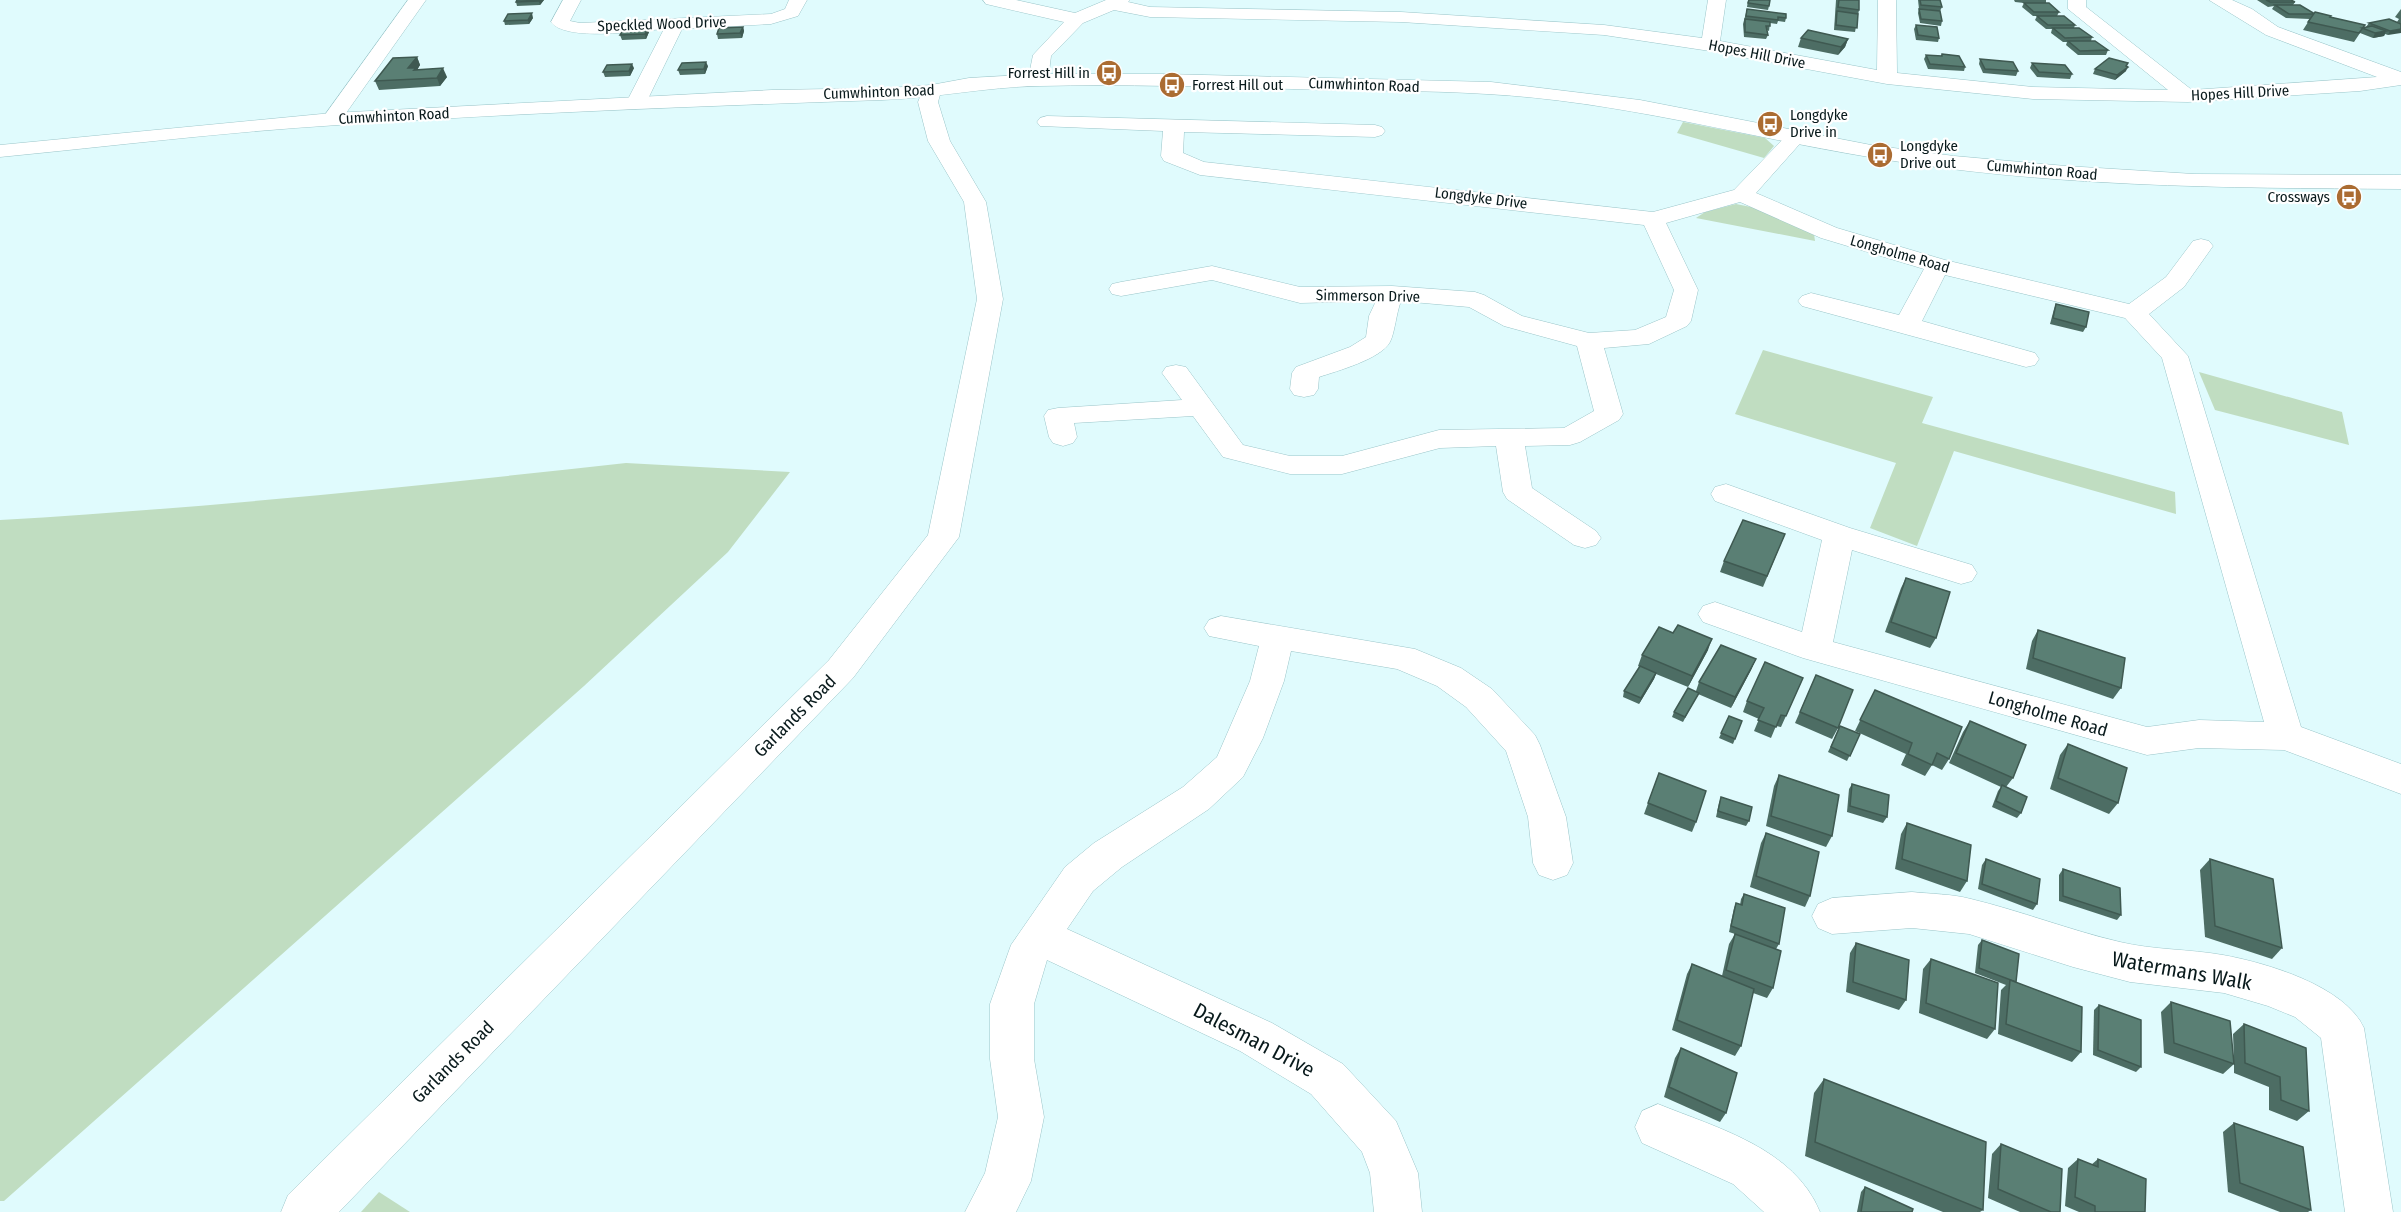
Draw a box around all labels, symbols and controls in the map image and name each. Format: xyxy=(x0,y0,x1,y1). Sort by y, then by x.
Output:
street label: Speckled Wood Drive xyxy=(597,13,727,35)
street label: Hopes Hill Drive xyxy=(1707,36,1807,72)
bus stop icon: Forrest Hill in xyxy=(1094,58,1124,88)
place label: Forrest Hill in xyxy=(1008,64,1090,82)
bus stop icon: Forrest Hill out xyxy=(1157,70,1187,100)
street label: Cumwhinton Road xyxy=(1308,74,1420,96)
place label: Forrest Hill out xyxy=(1192,76,1283,94)
street label: Cumwhinton Road xyxy=(823,81,935,103)
street label: Hopes Hill Drive xyxy=(2190,81,2290,105)
street label: Cumwhinton Road xyxy=(338,104,450,128)
place label: Longdyke Drive in xyxy=(1790,106,1848,141)
bus stop icon: Longdyke Drive in xyxy=(1755,109,1785,139)
place label: Longdyke Drive out xyxy=(1900,137,1958,172)
bus stop icon: Longdyke Drive out xyxy=(1865,140,1895,170)
street label: Cumwhinton Road xyxy=(1986,156,2098,184)
bus stop icon: Crossways xyxy=(2334,182,2364,212)
street label: Longdyke Drive xyxy=(1434,183,1528,213)
place label: Crossways xyxy=(2268,188,2330,206)
street label: Longholme Road xyxy=(1848,231,1952,277)
street label: Simmerson Drive xyxy=(1316,286,1420,306)
street label: Garlands Road xyxy=(749,670,841,762)
street label: Longholme Road xyxy=(1986,686,2110,742)
street label: Watermans Walk xyxy=(2110,946,2254,996)
street label: Dalesman Drive xyxy=(1189,997,1319,1083)
street label: Garlands Road xyxy=(407,1016,499,1108)

